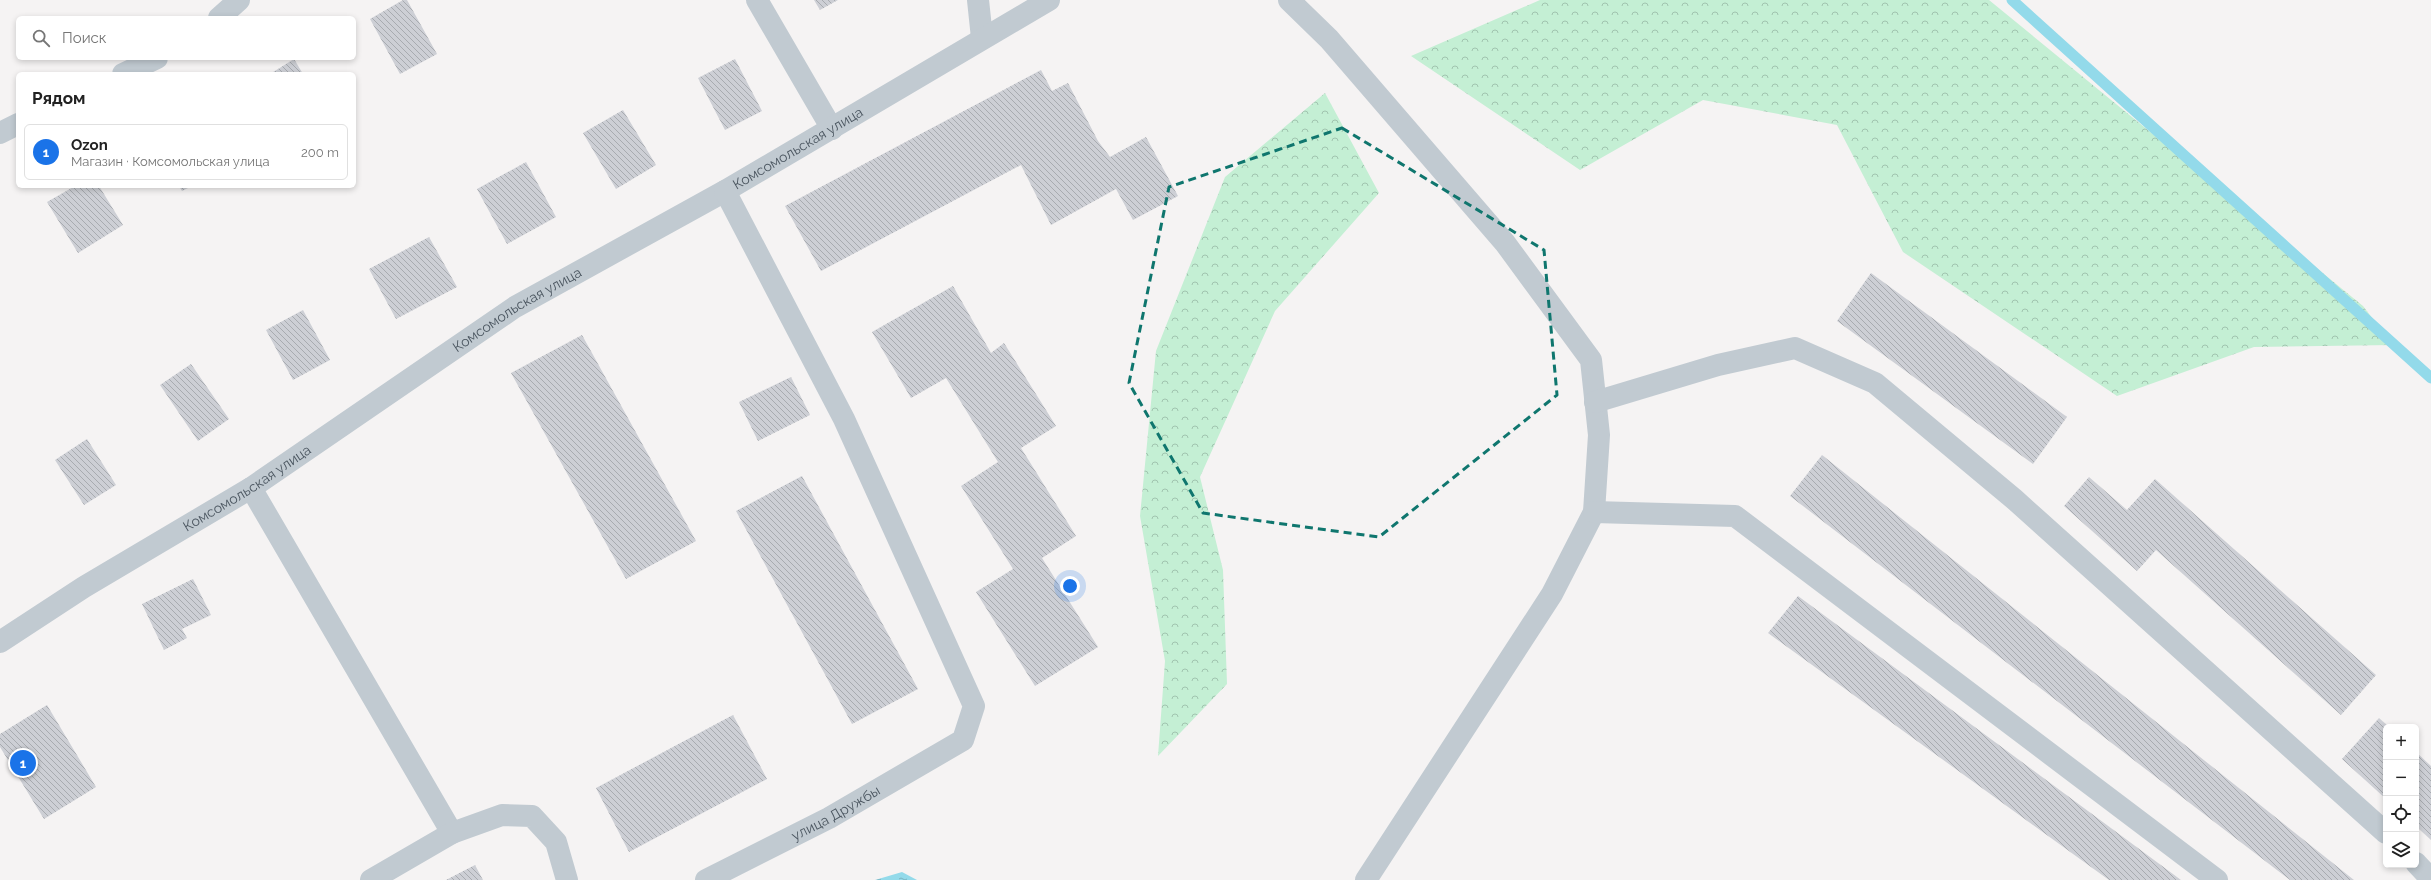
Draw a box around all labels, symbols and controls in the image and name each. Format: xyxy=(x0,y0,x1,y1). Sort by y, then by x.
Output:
search box xyxy=(16,16,356,60)
icon: search xyxy=(30,27,52,49)
text: Поиск xyxy=(62,29,107,47)
text: Рядом xyxy=(32,88,85,108)
street label: Комсомольская улица xyxy=(730,104,866,193)
text: Ozon xyxy=(71,136,108,154)
text: 1 xyxy=(43,145,49,160)
text: 200 m xyxy=(301,145,339,160)
text: Магазин · Комсомольская улица xyxy=(71,154,270,169)
street label: Комсомольская улица xyxy=(450,264,584,355)
street label: Комсомольская улица xyxy=(180,441,314,534)
your location xyxy=(1060,576,1080,596)
map controls xyxy=(2383,724,2419,868)
button: + xyxy=(2383,724,2419,760)
pin: 1 xyxy=(10,748,36,778)
button: − xyxy=(2383,760,2419,796)
street label: улица Дружбы xyxy=(789,782,883,844)
button: locate xyxy=(2383,796,2419,832)
button: layers xyxy=(2383,832,2419,868)

